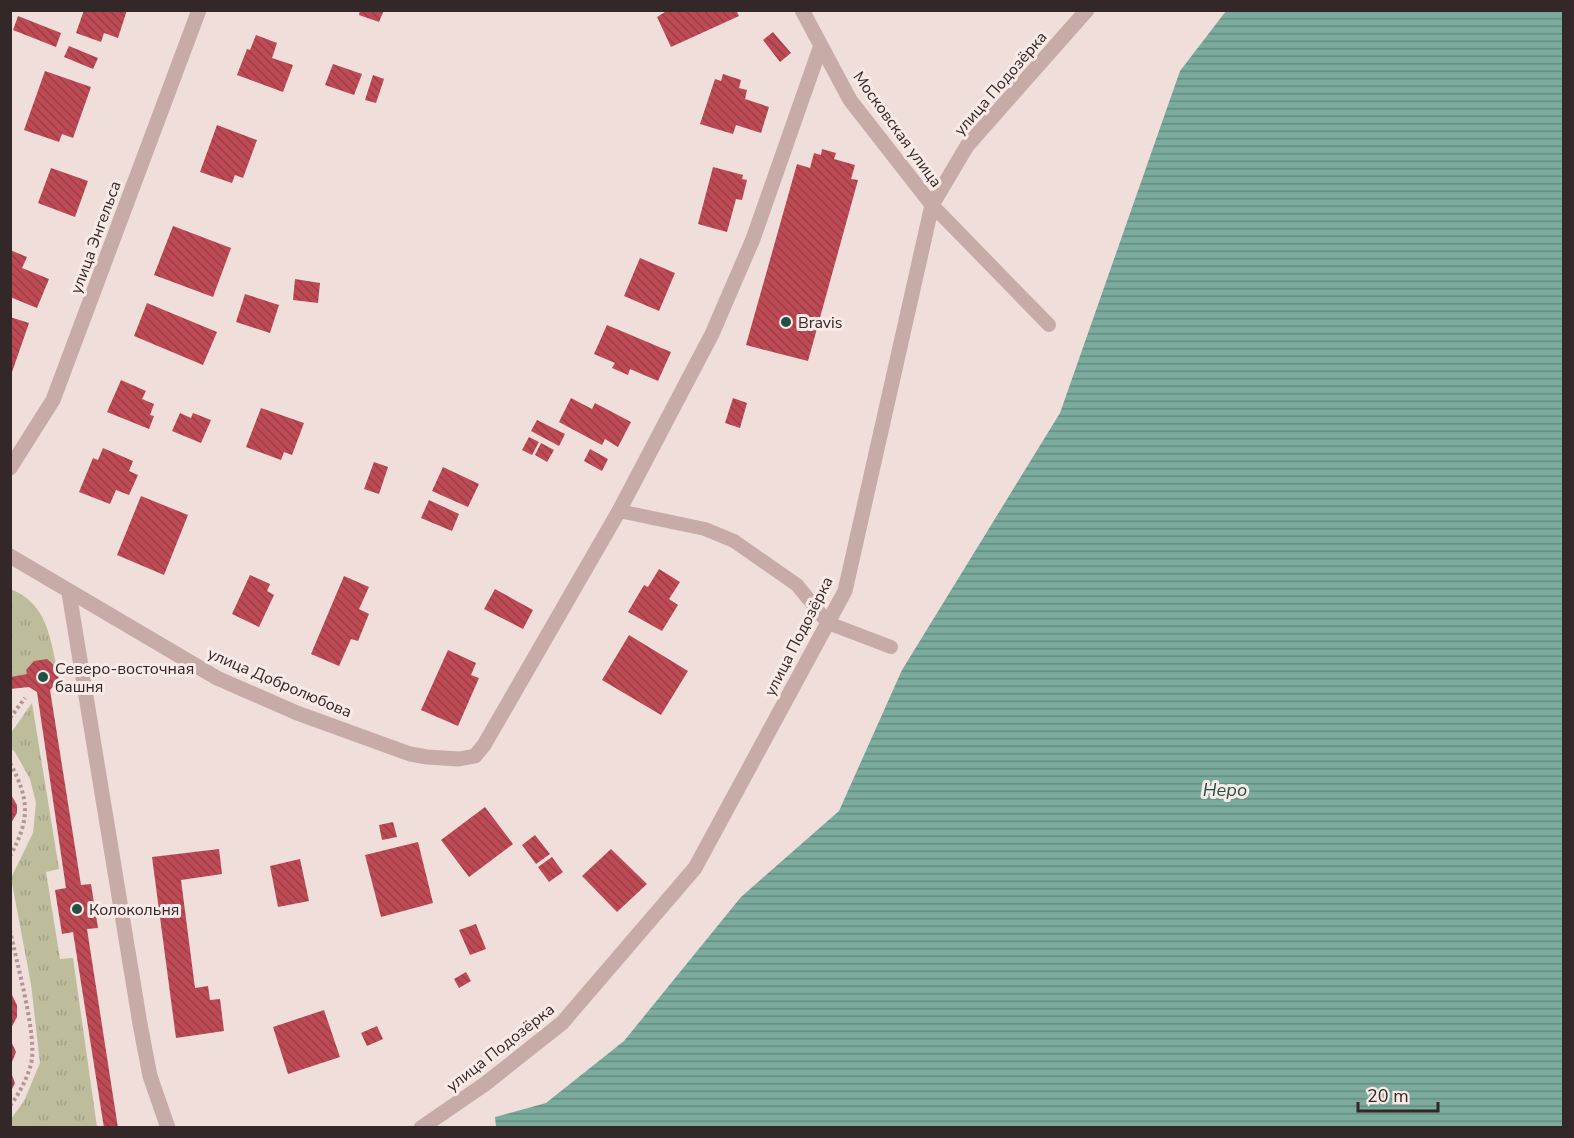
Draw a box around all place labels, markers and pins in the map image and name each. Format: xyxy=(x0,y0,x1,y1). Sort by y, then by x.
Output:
place label: Bravis xyxy=(798,312,843,334)
marker: Bravis xyxy=(779,315,793,329)
place label: Северо-восточная башня xyxy=(55,658,194,698)
marker: Северо-восточная башня xyxy=(36,670,50,684)
place label: Колокольня xyxy=(89,899,179,921)
marker: Колокольня xyxy=(70,902,84,916)

